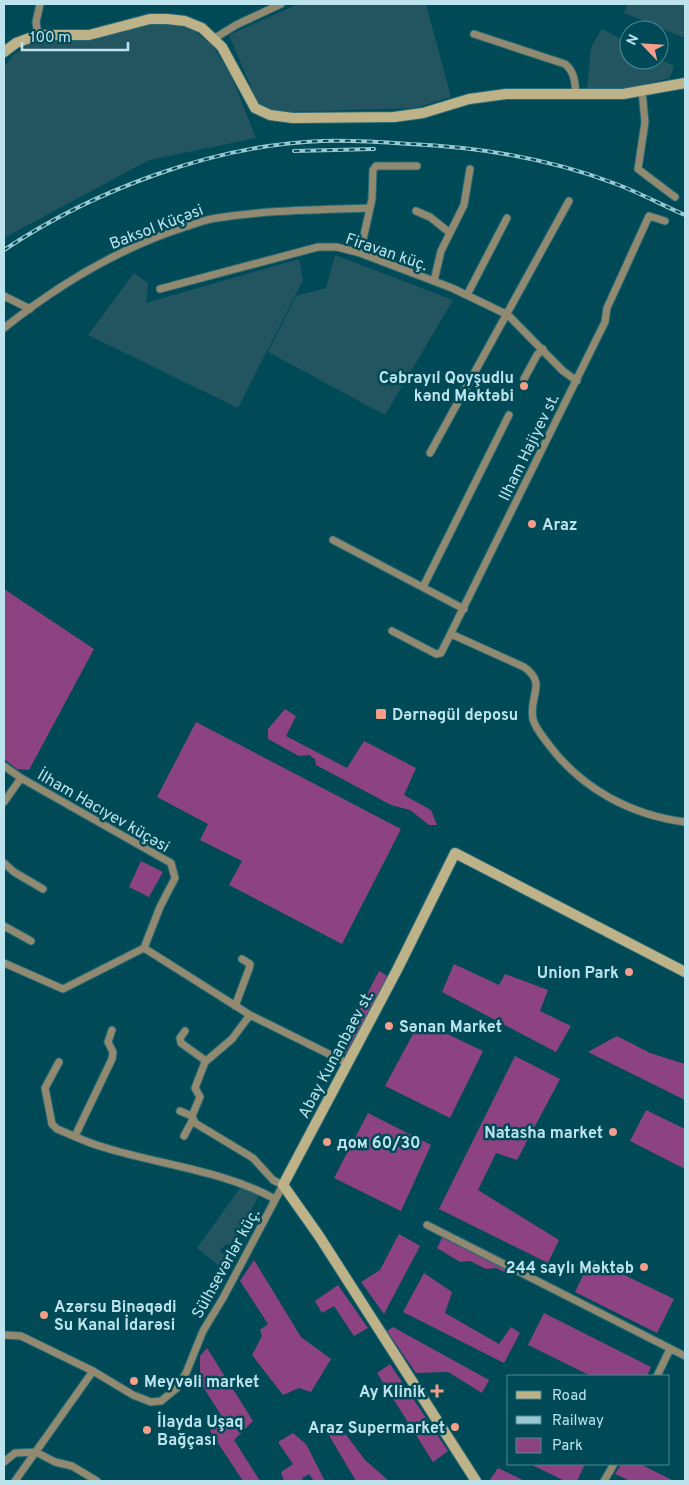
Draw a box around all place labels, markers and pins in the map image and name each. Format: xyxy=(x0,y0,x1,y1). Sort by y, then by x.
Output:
place label: Cəbrayıl Qoyşudlu kənd Məktəbi xyxy=(379,369,514,407)
marker: Cəbrayıl Qoyşudlu kənd Məktəbi xyxy=(518,380,530,392)
place label: Araz xyxy=(542,516,578,536)
marker: Araz xyxy=(526,518,538,530)
place label: Dərnəgül deposu xyxy=(392,706,518,726)
marker: Dərnəgül deposu xyxy=(374,707,388,721)
place label: Union Park xyxy=(537,964,619,984)
marker: Union Park xyxy=(623,966,635,978)
place label: Sənan Market xyxy=(399,1018,502,1038)
marker: Sənan Market xyxy=(383,1020,395,1032)
place label: Natasha market xyxy=(484,1124,603,1144)
marker: Natasha market xyxy=(607,1126,619,1138)
place label: дом 60/30 xyxy=(337,1134,420,1154)
marker: дом 60/30 xyxy=(321,1136,333,1148)
place label: 244 saylı Məktəb xyxy=(506,1259,634,1279)
marker: 244 saylı Məktəb xyxy=(638,1261,650,1273)
place label: Azərsu Binəqədi Su Kanal İdarəsi xyxy=(54,1298,177,1336)
marker: Azərsu Binəqədi Su Kanal İdarəsi xyxy=(38,1309,50,1321)
place label: Meyvəli market xyxy=(144,1373,259,1393)
marker: Meyvəli market xyxy=(128,1375,140,1387)
place label: Ay Klinik xyxy=(359,1383,426,1403)
marker: Ay Klinik xyxy=(430,1384,444,1398)
place label: İlayda Uşaq Bağçası xyxy=(157,1411,243,1451)
place label: Araz Supermarket xyxy=(308,1419,445,1439)
marker: Araz Supermarket xyxy=(449,1421,461,1433)
marker: İlayda Uşaq Bağçası xyxy=(141,1424,153,1436)

